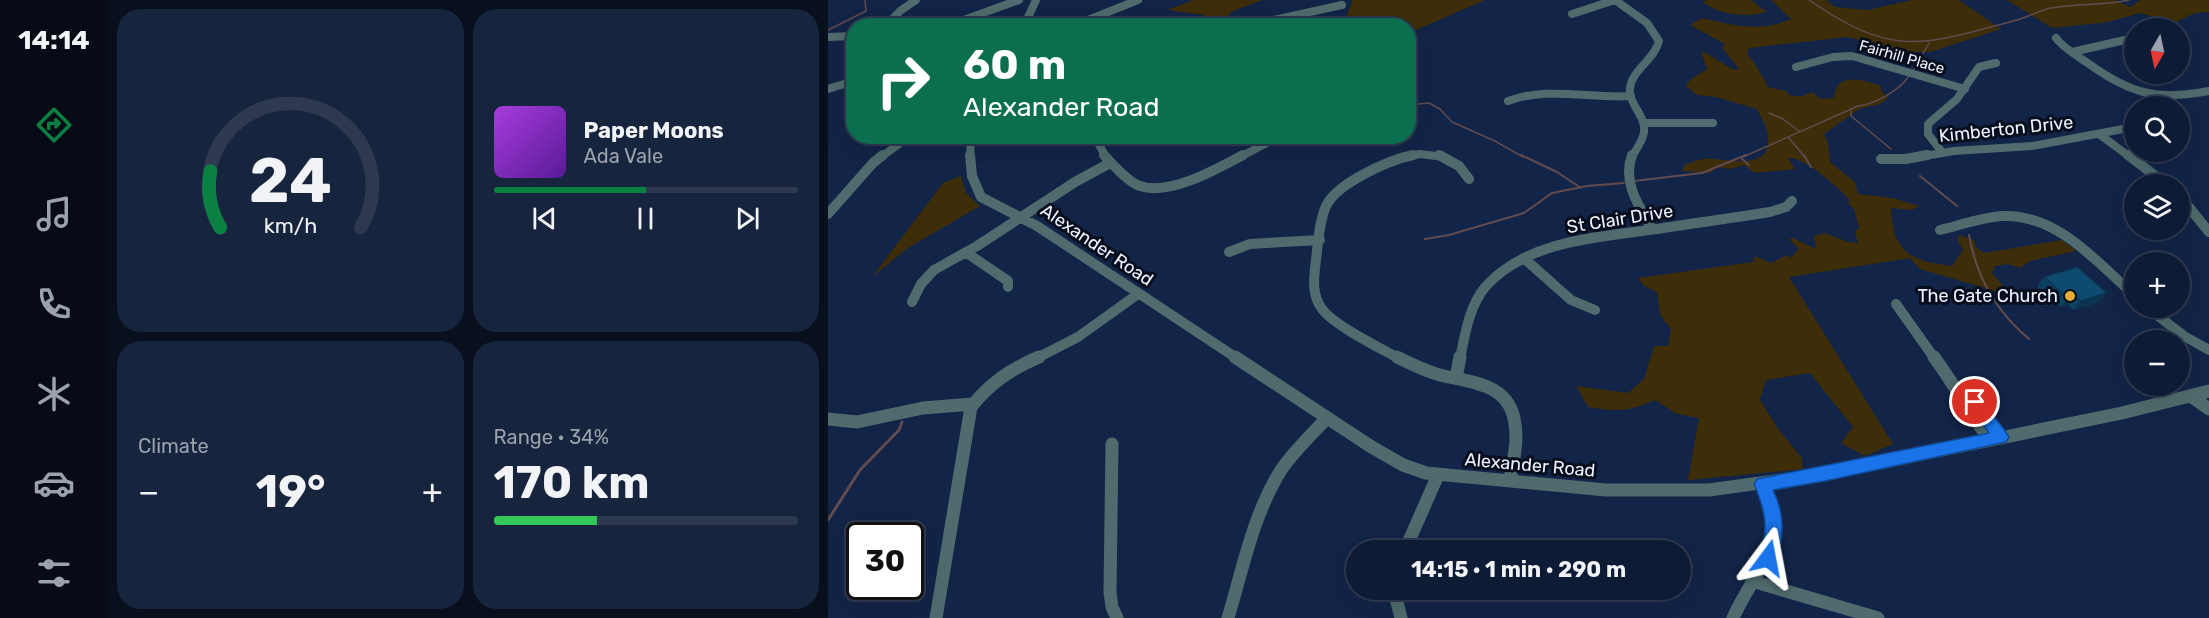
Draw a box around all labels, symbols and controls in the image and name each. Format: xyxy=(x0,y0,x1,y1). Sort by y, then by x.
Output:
north arrow xyxy=(2124,18,2190,84)
map controls xyxy=(2124,18,2190,396)
text: 14:14 xyxy=(18,24,90,56)
street label: Fairhill Place xyxy=(1857,36,1947,78)
text: 60 m xyxy=(963,40,1066,90)
icon: right xyxy=(864,42,942,120)
text: Alexander Road xyxy=(963,91,1160,123)
button: search xyxy=(2124,96,2190,162)
icon: directions xyxy=(33,104,75,146)
street label: Kimberton Drive xyxy=(1938,111,2074,147)
text: Paper Moons xyxy=(584,117,724,144)
text: 24 xyxy=(249,144,332,218)
text: Ada Vale xyxy=(584,144,663,168)
button: layers xyxy=(2124,174,2190,240)
icon: music xyxy=(33,193,75,235)
street label: Alexander Road xyxy=(1037,199,1157,291)
street label: St Clair Drive xyxy=(1565,200,1675,238)
icon: previous xyxy=(528,202,561,235)
icon: pause xyxy=(629,202,662,235)
icon: next xyxy=(731,202,764,235)
text: km/h xyxy=(263,213,317,238)
button: + xyxy=(2124,252,2190,318)
icon: phone xyxy=(33,283,75,325)
place label: The Gate Church xyxy=(1918,285,2058,307)
marker: The Gate Church xyxy=(2063,289,2077,303)
button: − xyxy=(2124,330,2190,396)
icon: climate xyxy=(33,373,75,415)
pin xyxy=(1949,376,2000,427)
icon: arrive xyxy=(1958,385,1991,418)
text: Range · 34% xyxy=(494,425,609,449)
text: Climate xyxy=(138,434,209,458)
street label: Alexander Road xyxy=(1464,448,1596,482)
text: 170 km xyxy=(494,456,649,509)
icon: car xyxy=(33,462,75,504)
text: 19° xyxy=(256,465,326,518)
text: − xyxy=(138,472,159,511)
text: + xyxy=(422,472,442,511)
speed limit sign: 30 xyxy=(846,522,924,600)
position arrow xyxy=(1736,526,1800,590)
icon: filters xyxy=(33,552,75,594)
text: 14:15 · 1 min · 290 m xyxy=(1411,556,1626,583)

